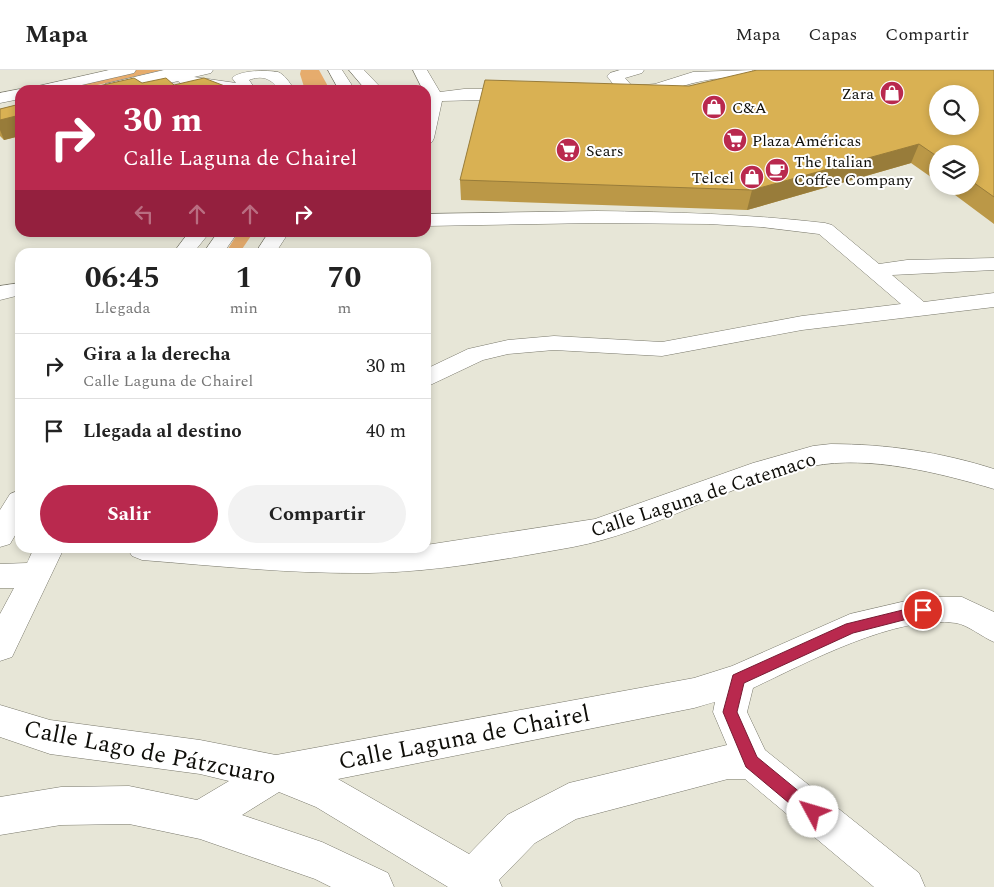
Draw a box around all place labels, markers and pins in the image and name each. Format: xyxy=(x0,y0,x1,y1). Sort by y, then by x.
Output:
shop icon: Zara xyxy=(879,80,905,106)
place label: Zara xyxy=(842,82,874,106)
shop icon: C&A xyxy=(701,94,727,120)
place label: C&A xyxy=(732,96,767,120)
supermarket icon: Plaza Américas xyxy=(722,127,748,153)
place label: Plaza Américas xyxy=(752,129,861,153)
supermarket icon: Sears xyxy=(555,137,581,163)
place label: Sears xyxy=(586,139,624,163)
place label: The Italian Coffee Company xyxy=(794,150,914,192)
cafe icon: The Italian Coffee Company xyxy=(764,157,790,183)
shop icon: Telcel xyxy=(739,164,765,190)
place label: Telcel xyxy=(691,166,734,190)
pin xyxy=(902,589,944,631)

